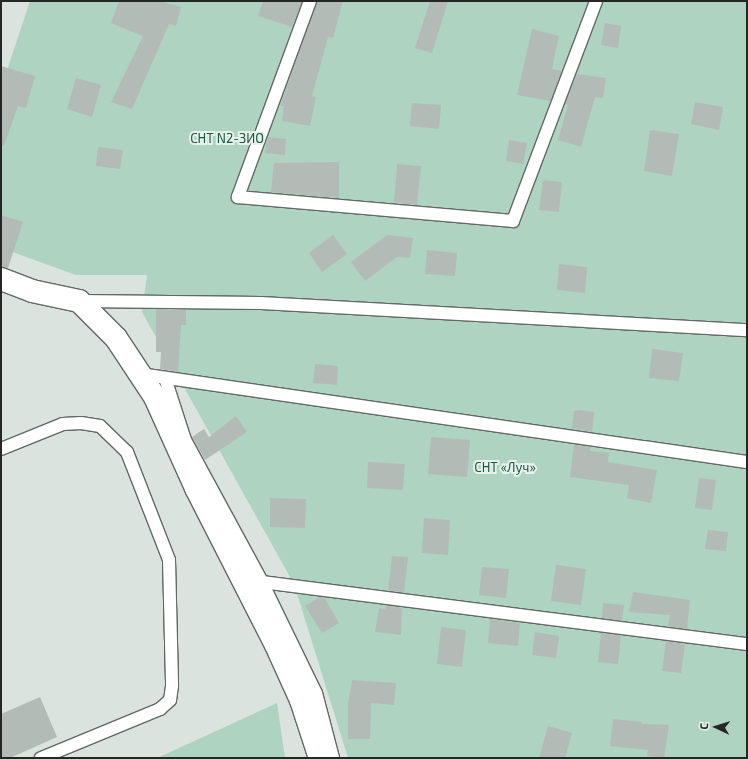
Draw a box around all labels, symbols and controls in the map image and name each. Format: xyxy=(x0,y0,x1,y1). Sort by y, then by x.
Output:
park label: СНТ N2-ЗИО xyxy=(190,130,264,146)
park label: СНТ «Луч» xyxy=(474,459,536,475)
north arrow xyxy=(696,707,736,747)
text: С xyxy=(697,722,710,730)

